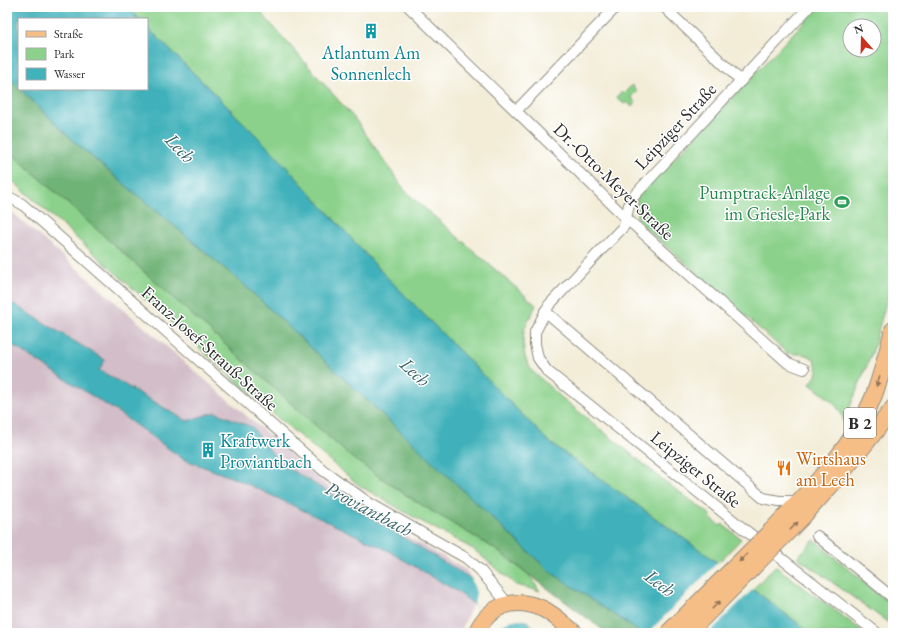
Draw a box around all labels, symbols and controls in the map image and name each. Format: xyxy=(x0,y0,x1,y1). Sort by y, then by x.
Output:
legend xyxy=(18,18,148,90)
north arrow xyxy=(842,18,882,58)
text: N xyxy=(852,20,865,37)
building icon: Atlantum Am Sonnenlech xyxy=(362,22,380,40)
text: Straße xyxy=(54,26,83,42)
place label: Atlantum Am Sonnenlech xyxy=(321,41,420,85)
text: Park xyxy=(54,46,75,62)
text: Wasser xyxy=(54,66,85,82)
street label: Leipziger Straße xyxy=(629,78,721,174)
street label: Dr.-Otto-Meyer-Straße xyxy=(549,117,679,245)
water label: Lech xyxy=(159,127,200,168)
place label: Pumptrack-Anlage im Griesle-Park xyxy=(699,181,831,225)
sports icon: Pumptrack-Anlage im Griesle-Park xyxy=(833,193,851,211)
street label: Franz-Josef-Strauß-Straße xyxy=(137,281,283,415)
water label: Lech xyxy=(394,351,435,392)
one-way arrow xyxy=(875,375,881,387)
road number: B 2 xyxy=(844,408,876,438)
street label: Leipziger Straße xyxy=(646,425,746,513)
place label: Kraftwerk Proviantbach xyxy=(220,429,312,473)
building icon: Kraftwerk Proviantbach xyxy=(199,441,217,459)
place label: Wirtshaus am Lech xyxy=(796,447,866,491)
restaurant icon: Wirtshaus am Lech xyxy=(775,459,793,477)
water label: Proviantbach xyxy=(321,476,417,542)
one-way arrow xyxy=(789,521,799,531)
one-way arrow xyxy=(738,553,748,563)
water label: Lech xyxy=(639,563,680,603)
one-way arrow xyxy=(711,600,721,610)

